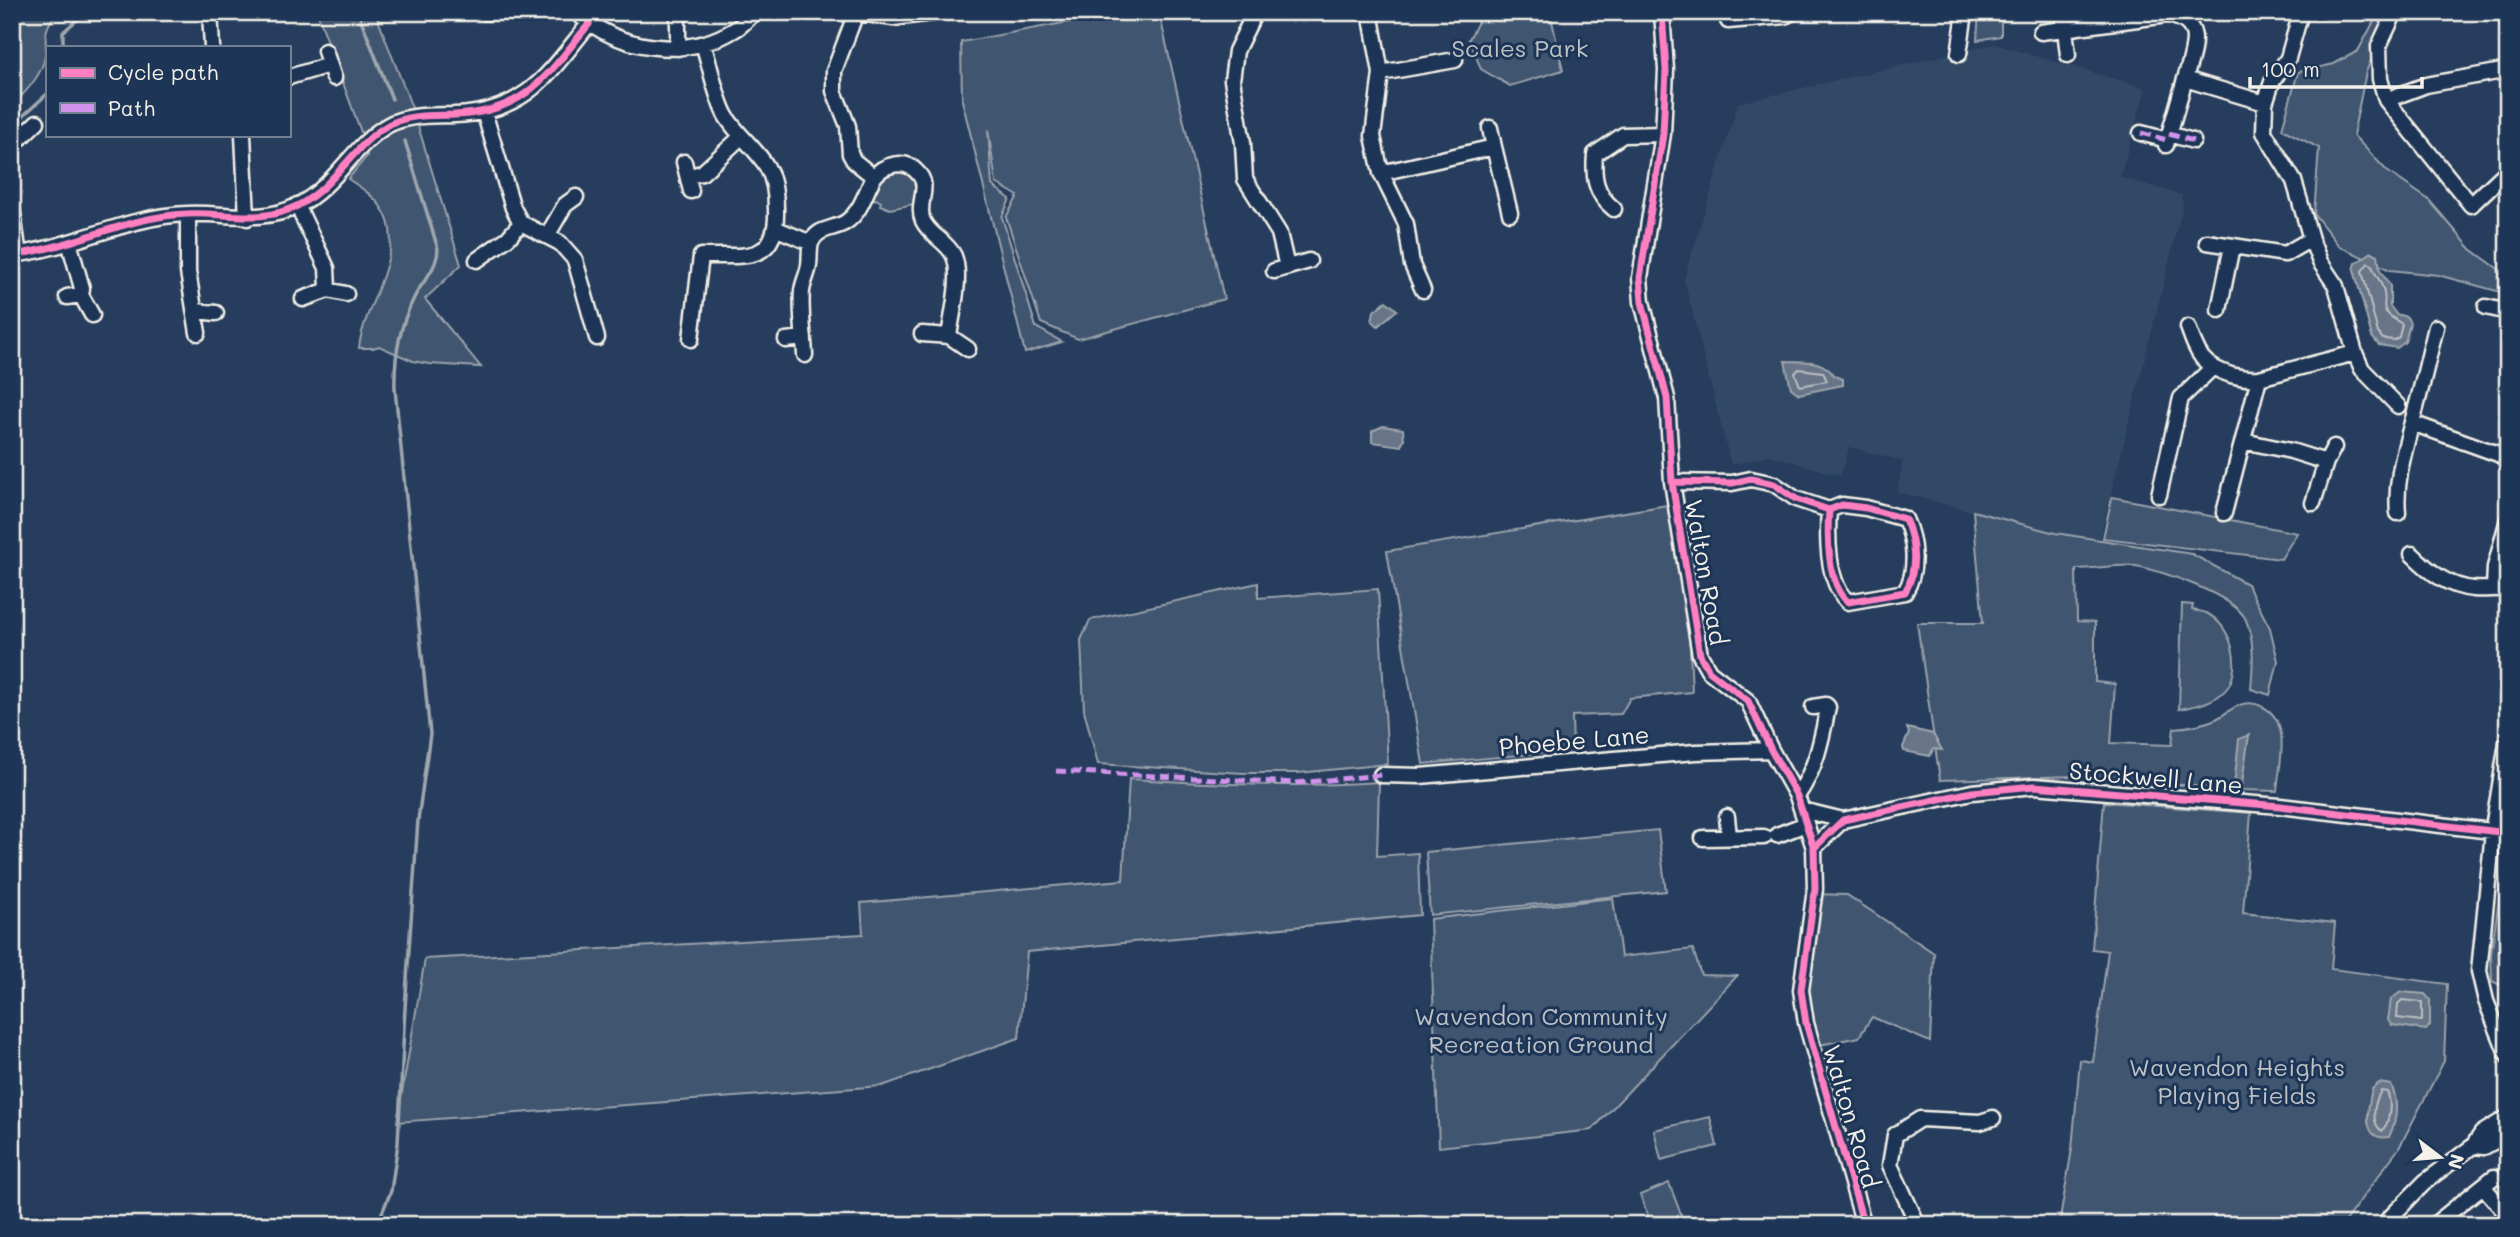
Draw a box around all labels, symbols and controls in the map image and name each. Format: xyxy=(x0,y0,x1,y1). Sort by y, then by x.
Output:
park label: Scales Park xyxy=(1451,32,1589,63)
legend xyxy=(46,46,290,136)
scale bar xyxy=(2250,46,2422,90)
text: 100 m xyxy=(2261,55,2320,82)
text: Cycle path xyxy=(108,58,218,85)
text: Path xyxy=(108,94,155,121)
street label: Walton Road xyxy=(1679,497,1735,647)
street label: Phoebe Lane xyxy=(1498,718,1650,762)
street label: Stockwell Lane xyxy=(2068,754,2244,800)
park label: Wavendon Community Recreation Ground xyxy=(1414,1000,1668,1059)
street label: Walton Road xyxy=(1817,1041,1887,1191)
park label: Wavendon Heights Playing Fields xyxy=(2129,1051,2345,1110)
north arrow xyxy=(2404,1122,2474,1192)
text: N xyxy=(2443,1151,2471,1172)

